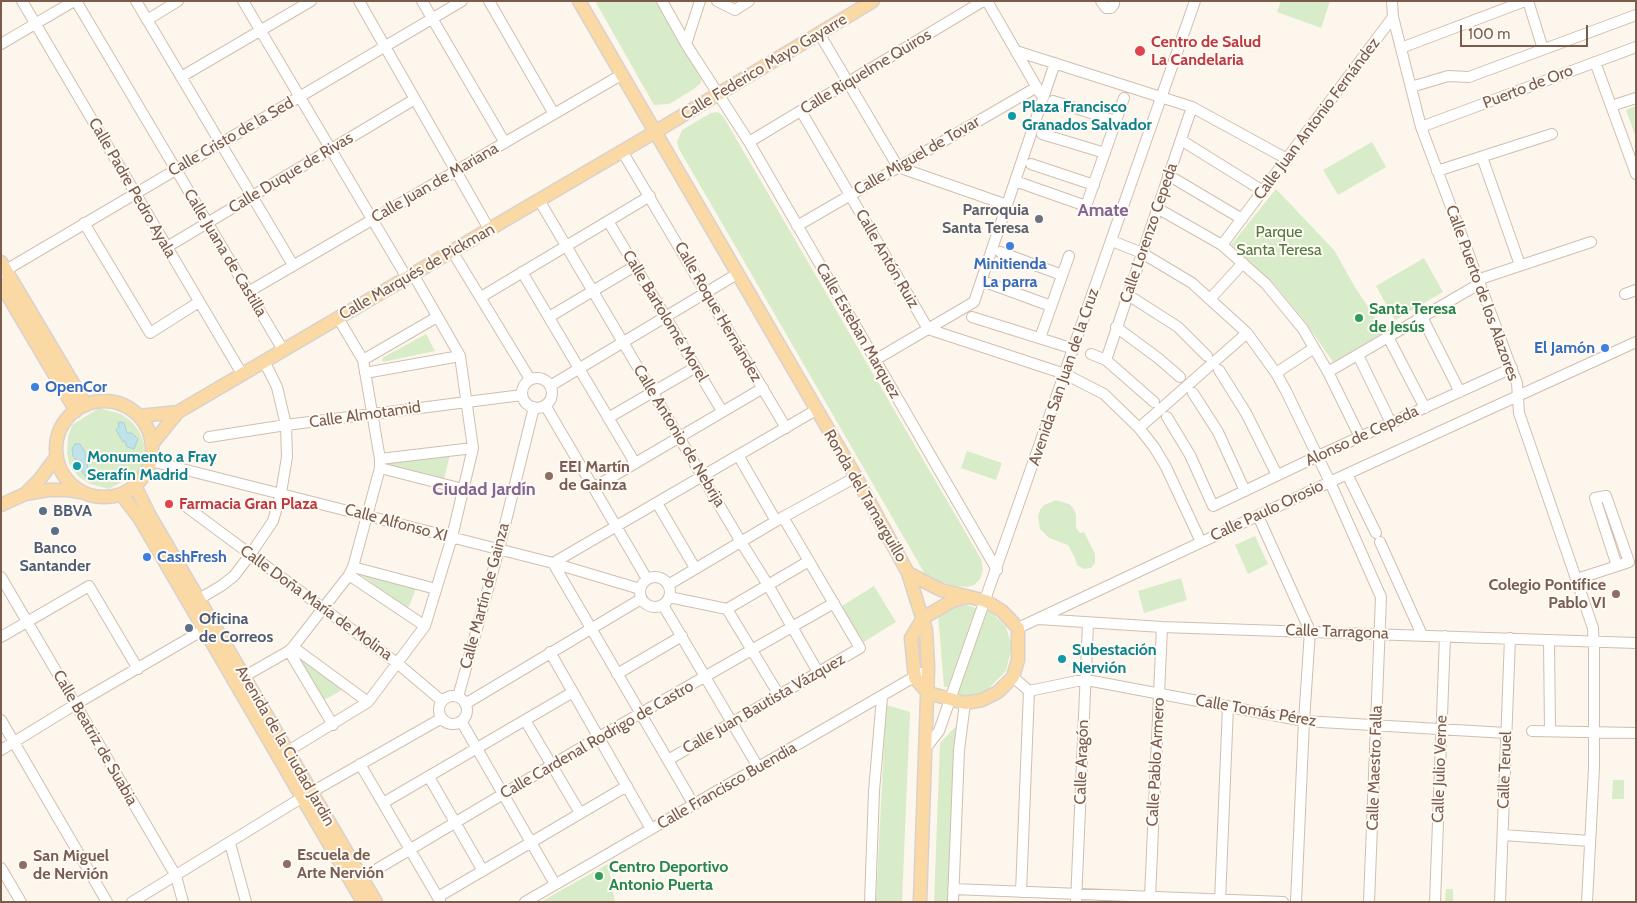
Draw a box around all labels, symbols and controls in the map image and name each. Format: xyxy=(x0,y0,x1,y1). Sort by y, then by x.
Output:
street label: Calle Federico Mayo Gayarre xyxy=(678,10,850,124)
scale bar xyxy=(1462,15,1590,47)
street label: Calle Riquelme Quiros xyxy=(797,25,935,119)
text: 100 m xyxy=(1468,25,1510,43)
place label: Centro de Salud La Candelaria xyxy=(1151,32,1261,70)
street label: Calle Juan Antonio Fernández xyxy=(1250,34,1384,204)
marker: Centro de Salud La Candelaria xyxy=(1133,44,1147,58)
street label: Puerto de Oro xyxy=(1480,61,1576,113)
street label: Calle Cristo de la Sed xyxy=(165,93,297,181)
place label: Plaza Francisco Granados Salvador xyxy=(1022,97,1152,135)
marker: Plaza Francisco Granados Salvador xyxy=(1006,110,1018,122)
street label: Calle Miguel de Tovar xyxy=(851,112,983,200)
street label: Calle Padre Pedro Ayala xyxy=(84,115,180,261)
street label: Calle Duque de Rivas xyxy=(225,128,357,218)
street label: Calle Juan de Mariana xyxy=(368,139,502,227)
street label: Calle Lorenzo Cepeda xyxy=(1116,161,1182,305)
street label: Calle Juana de Castilla xyxy=(179,186,271,320)
place label: Parroquia Santa Teresa xyxy=(942,200,1029,238)
district label: Amate xyxy=(1077,200,1129,222)
street label: Calle Puerto de los Alazores xyxy=(1441,202,1523,384)
street label: Calle Antón Ruiz xyxy=(851,206,923,312)
marker: Parroquia Santa Teresa xyxy=(1033,213,1045,225)
street label: Calle Marqués de Pickman xyxy=(336,220,498,324)
park label: Parque Santa Teresa xyxy=(1236,222,1322,260)
street label: Calle Roque Hernández xyxy=(670,239,766,385)
marker: Minitienda La parra xyxy=(1004,240,1016,252)
street label: Calle Bartolomé Morel xyxy=(618,247,712,385)
place label: Minitienda La parra xyxy=(973,254,1047,292)
street label: Calle Esteban Marquez xyxy=(811,260,905,402)
street label: Avenida San Juan de la Cruz xyxy=(1025,286,1103,468)
place label: Santa Teresa de Jesús xyxy=(1369,299,1456,337)
marker: Santa Teresa de Jesús xyxy=(1353,312,1365,324)
place label: El Jamón xyxy=(1534,338,1595,358)
marker: El Jamón xyxy=(1599,342,1611,354)
street label: Calle Antonio de Nebrija xyxy=(629,361,729,511)
place label: OpenCor xyxy=(45,377,107,397)
marker: OpenCor xyxy=(29,381,41,393)
street label: Calle Almotamid xyxy=(308,398,422,432)
street label: Alonso de Cepeda xyxy=(1302,401,1422,471)
street label: Ronda del Tamarguillo xyxy=(819,426,911,566)
place label: Monumento a Fray Serafín Madrid xyxy=(87,447,217,485)
place label: EEI Martín de Gainza xyxy=(559,457,630,495)
marker: Monumento a Fray Serafín Madrid xyxy=(71,460,83,472)
marker: EEI Martín de Gainza xyxy=(543,470,555,482)
street label: Calle Paulo Orosio xyxy=(1207,476,1327,546)
district label: Ciudad Jardín xyxy=(432,479,536,501)
place label: Farmacia Gran Plaza xyxy=(179,494,318,514)
marker: Farmacia Gran Plaza xyxy=(163,498,175,510)
street label: Calle Alfonso XI xyxy=(342,500,450,546)
place label: BBVA xyxy=(53,501,92,521)
marker: BBVA xyxy=(37,505,49,517)
street label: Calle Martín de Gainza xyxy=(456,521,514,671)
marker: Banco Santander xyxy=(49,525,61,537)
place label: Banco Santander xyxy=(20,538,90,576)
street label: Calle Doña María de Molina xyxy=(236,541,396,665)
place label: CashFresh xyxy=(157,547,227,567)
marker: CashFresh xyxy=(141,551,153,563)
place label: Colegio Pontífice Pablo VI xyxy=(1489,575,1606,613)
marker: Colegio Pontífice Pablo VI xyxy=(1610,588,1622,600)
place label: Oficina de Correos xyxy=(199,609,273,647)
street label: Calle Tarragona xyxy=(1285,621,1389,643)
marker: Oficina de Correos xyxy=(183,622,195,634)
place label: Subestación Nervión xyxy=(1072,640,1157,678)
street label: Calle Juan Bautista Vázquez xyxy=(679,650,849,758)
marker: Subestación Nervión xyxy=(1056,653,1068,665)
street label: Avenida de la Ciudad Jardin xyxy=(231,662,339,830)
street label: Calle Beatriz de Suabia xyxy=(48,667,142,809)
street label: Calle Cardenal Rodrigo de Castro xyxy=(497,677,697,803)
street label: Calle Tomás Pérez xyxy=(1194,691,1318,731)
street label: Calle Pablo Armero xyxy=(1143,697,1169,827)
street label: Calle Maestro Falla xyxy=(1363,705,1387,831)
street label: Calle Julio Verne xyxy=(1429,715,1451,823)
street label: Calle Aragón xyxy=(1071,719,1093,805)
street label: Calle Teruel xyxy=(1494,731,1516,809)
street label: Calle Francisco Buendia xyxy=(654,738,800,834)
place label: Escuela de Arte Nervión xyxy=(297,845,384,883)
place label: San Miguel de Nervión xyxy=(33,846,109,884)
place label: Centro Deportivo Antonio Puerta xyxy=(609,857,728,895)
marker: Escuela de Arte Nervión xyxy=(281,858,293,870)
marker: San Miguel de Nervión xyxy=(17,859,29,871)
marker: Centro Deportivo Antonio Puerta xyxy=(593,870,605,882)

